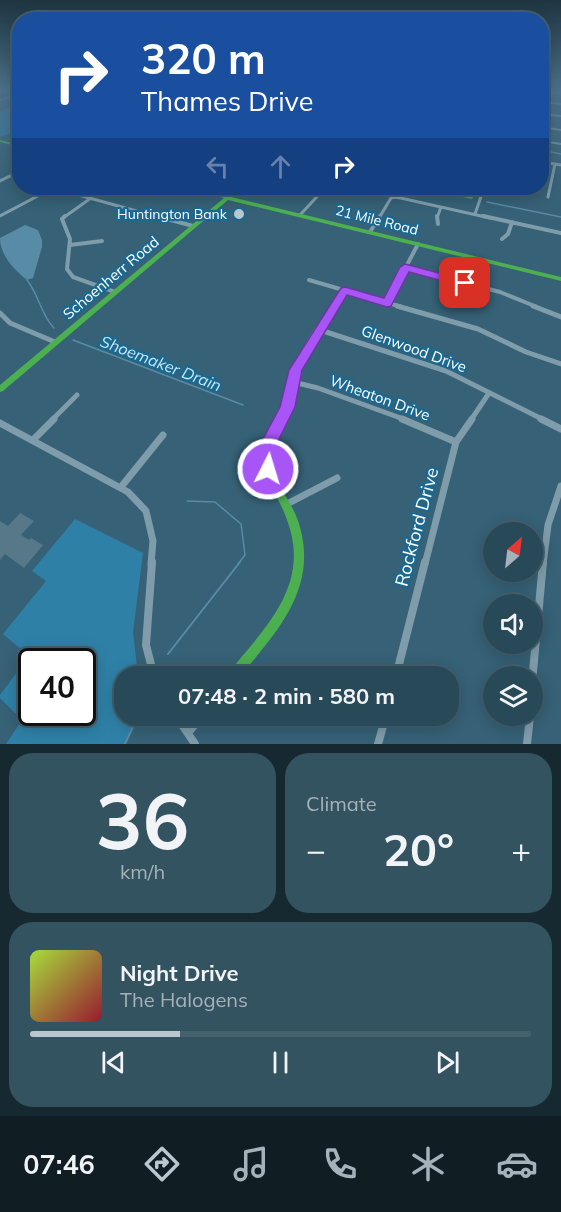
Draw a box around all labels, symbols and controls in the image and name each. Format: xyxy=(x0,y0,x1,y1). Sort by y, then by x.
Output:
text: 320 m xyxy=(141,32,266,85)
icon: right xyxy=(42,36,120,114)
text: Thames Drive xyxy=(141,84,313,118)
icon: left xyxy=(201,150,234,183)
icon: ahead xyxy=(264,150,297,183)
icon: right xyxy=(327,150,360,183)
street label: 21 Mile Road xyxy=(334,201,420,239)
place label: Huntington Bank xyxy=(117,205,228,223)
marker: Huntington Bank xyxy=(232,207,246,221)
street label: Schoenherr Road xyxy=(59,232,163,323)
pin xyxy=(439,257,490,308)
icon: arrive xyxy=(448,266,481,299)
street label: Glenwood Drive xyxy=(359,321,469,376)
water label: Shoemaker Drain xyxy=(98,331,224,395)
street label: Wheaton Drive xyxy=(327,371,433,424)
position arrow xyxy=(236,437,300,501)
street label: Rockford Drive xyxy=(390,465,443,589)
north arrow xyxy=(483,522,543,582)
map controls xyxy=(483,522,543,726)
button: sound xyxy=(483,594,543,654)
speed limit sign: 40 xyxy=(18,648,96,726)
button: layers xyxy=(483,666,543,726)
text: 07:48 · 2 min · 580 m xyxy=(178,682,395,710)
text: 36 xyxy=(96,771,189,869)
text: Climate xyxy=(306,791,377,816)
text: 20° xyxy=(383,821,454,877)
text: − xyxy=(306,829,326,870)
text: + xyxy=(511,829,531,870)
text: km/h xyxy=(120,859,165,884)
text: Night Drive xyxy=(120,959,239,987)
text: The Halogens xyxy=(120,987,248,1012)
icon: previous xyxy=(97,1046,130,1079)
icon: pause xyxy=(264,1046,297,1079)
icon: next xyxy=(431,1046,464,1079)
icon: directions xyxy=(141,1143,183,1185)
icon: music xyxy=(230,1143,272,1185)
icon: phone xyxy=(319,1143,361,1185)
icon: climate xyxy=(407,1143,449,1185)
icon: car xyxy=(496,1143,538,1185)
text: 07:46 xyxy=(23,1147,95,1181)

